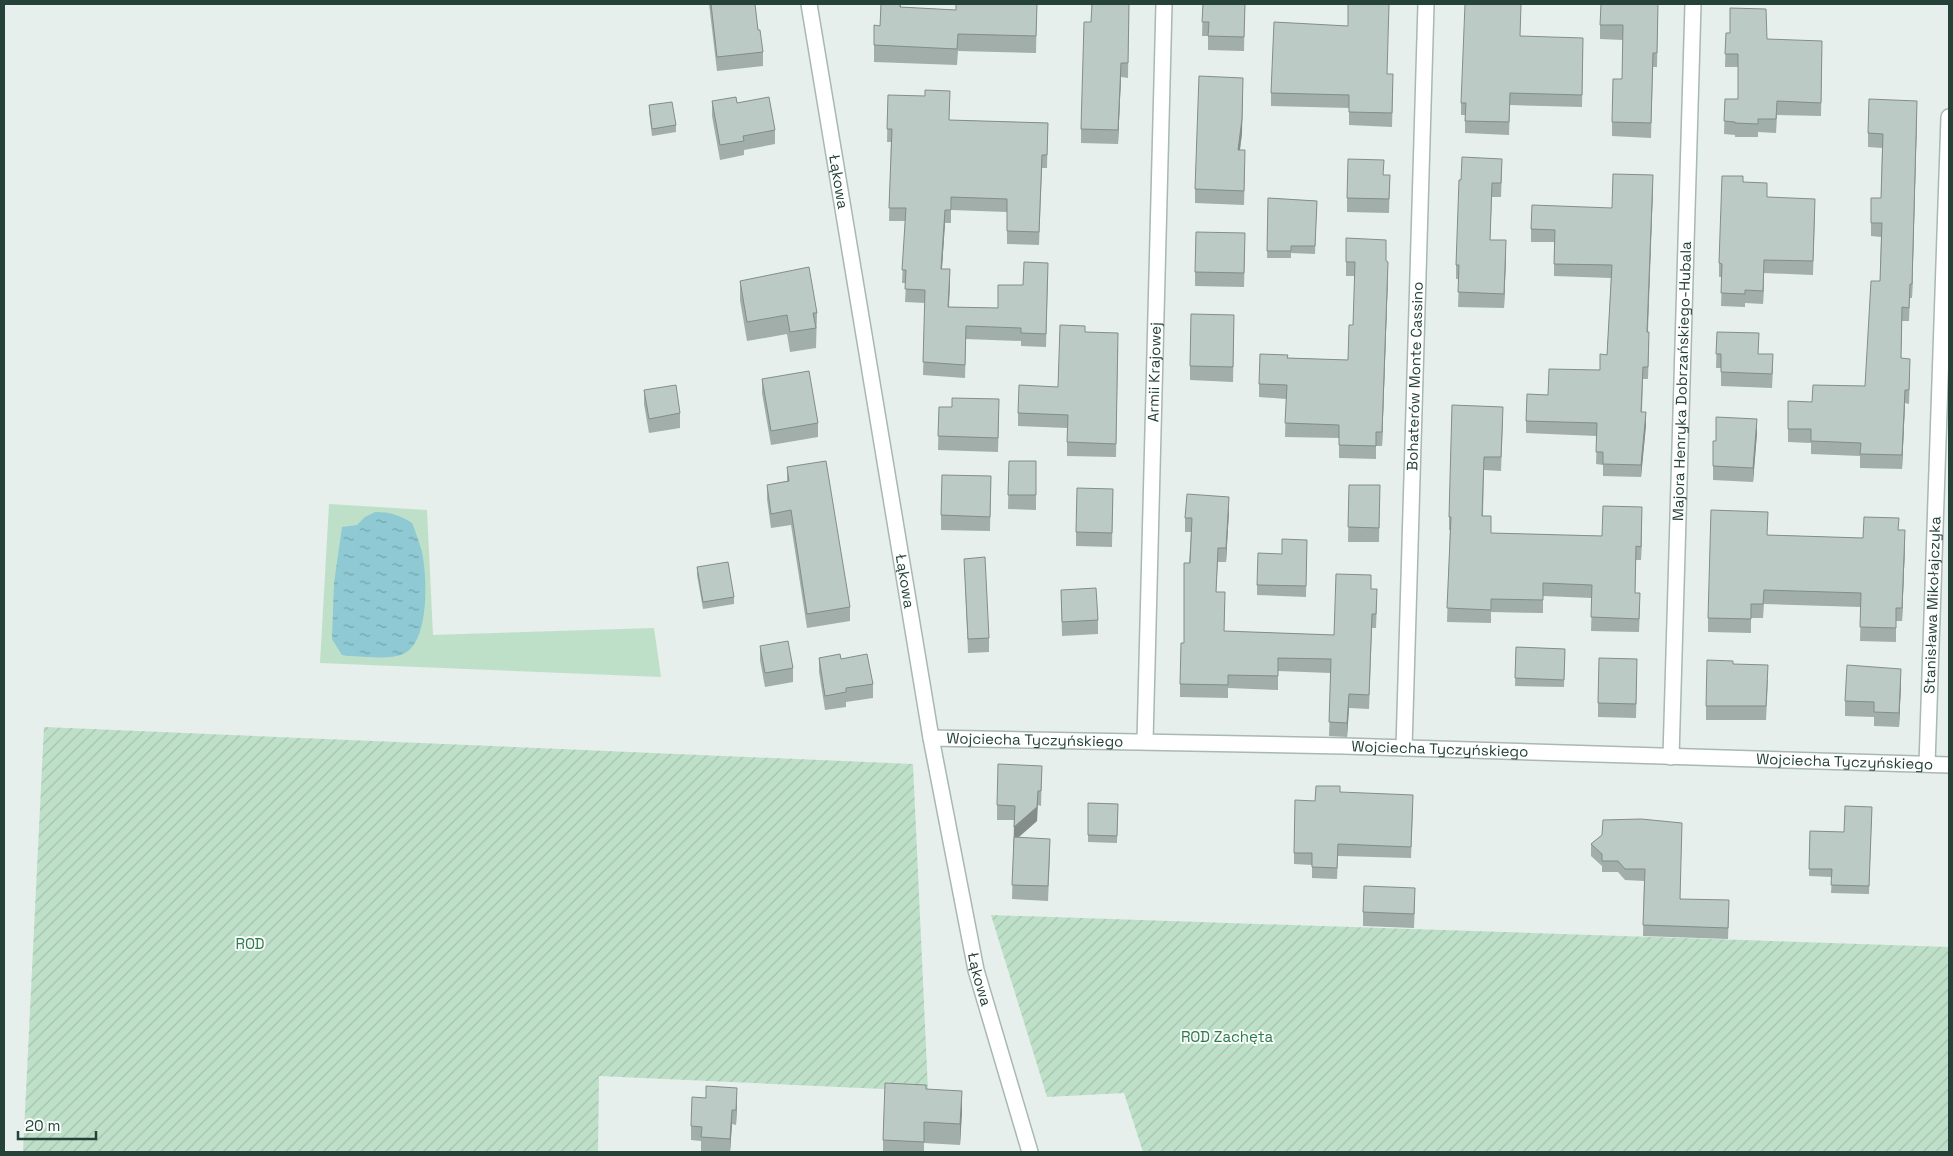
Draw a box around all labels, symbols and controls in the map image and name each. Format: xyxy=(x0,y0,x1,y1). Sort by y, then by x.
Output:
street label: Łąkowa xyxy=(825,153,853,211)
street label: Majora Henryka Dobrzańskiego-Hubala xyxy=(1668,241,1695,521)
street label: Bohaterów Monte Cassino xyxy=(1402,281,1427,471)
street label: Armii Krajowej xyxy=(1143,322,1165,422)
street label: Stanisława Mikołajczyka xyxy=(1919,516,1944,694)
street label: Łąkowa xyxy=(892,552,919,610)
street label: Wojciecha Tyczyńskiego xyxy=(946,728,1124,751)
street label: Wojciecha Tyczyńskiego xyxy=(1351,736,1529,761)
street label: Wojciecha Tyczyńskiego xyxy=(1756,749,1933,773)
park label: ROD xyxy=(235,934,265,953)
street label: Łąkowa xyxy=(964,951,996,1008)
park label: ROD Zachęta xyxy=(1181,1027,1273,1046)
scale bar xyxy=(18,1108,95,1140)
text: 20 m xyxy=(25,1116,60,1135)

